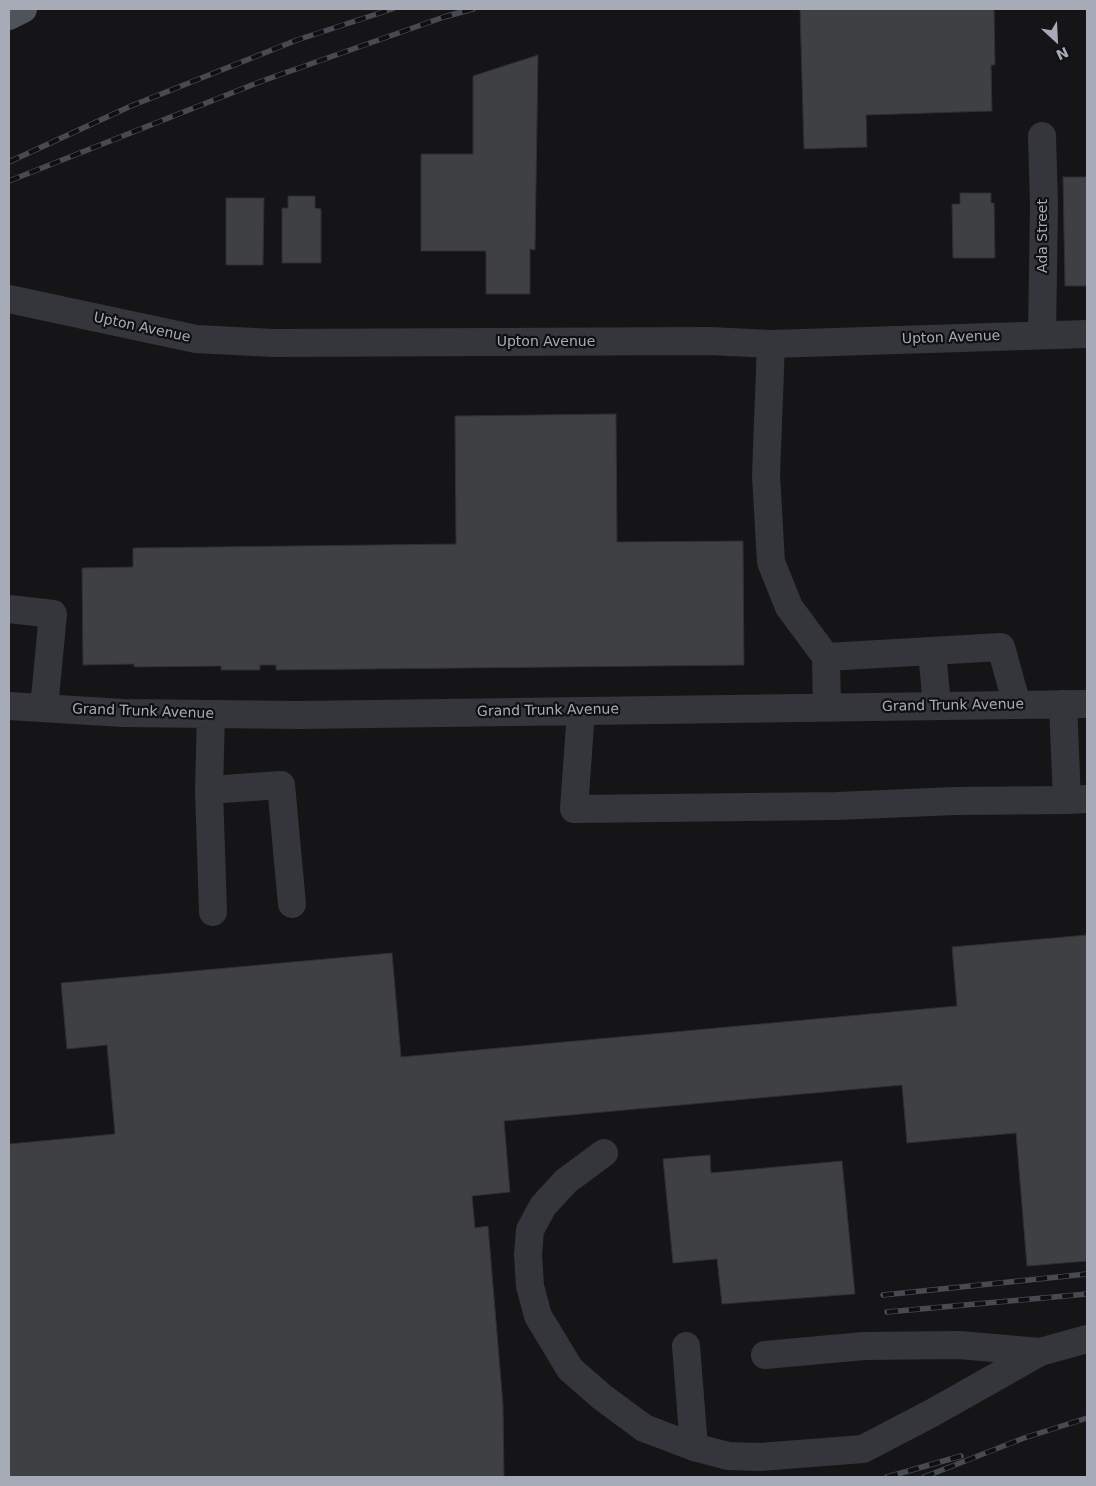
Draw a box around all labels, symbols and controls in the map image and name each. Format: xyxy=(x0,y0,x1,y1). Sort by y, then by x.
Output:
north arrow xyxy=(1031,15,1081,65)
text: N xyxy=(1054,44,1071,63)
street label: Ada Street xyxy=(1035,199,1051,273)
street label: Upton Avenue xyxy=(92,310,192,346)
street label: Upton Avenue xyxy=(901,328,1001,348)
street label: Upton Avenue xyxy=(497,334,595,350)
street label: Grand Trunk Avenue xyxy=(882,696,1024,716)
street label: Grand Trunk Avenue xyxy=(72,701,214,723)
street label: Grand Trunk Avenue xyxy=(477,701,619,721)

